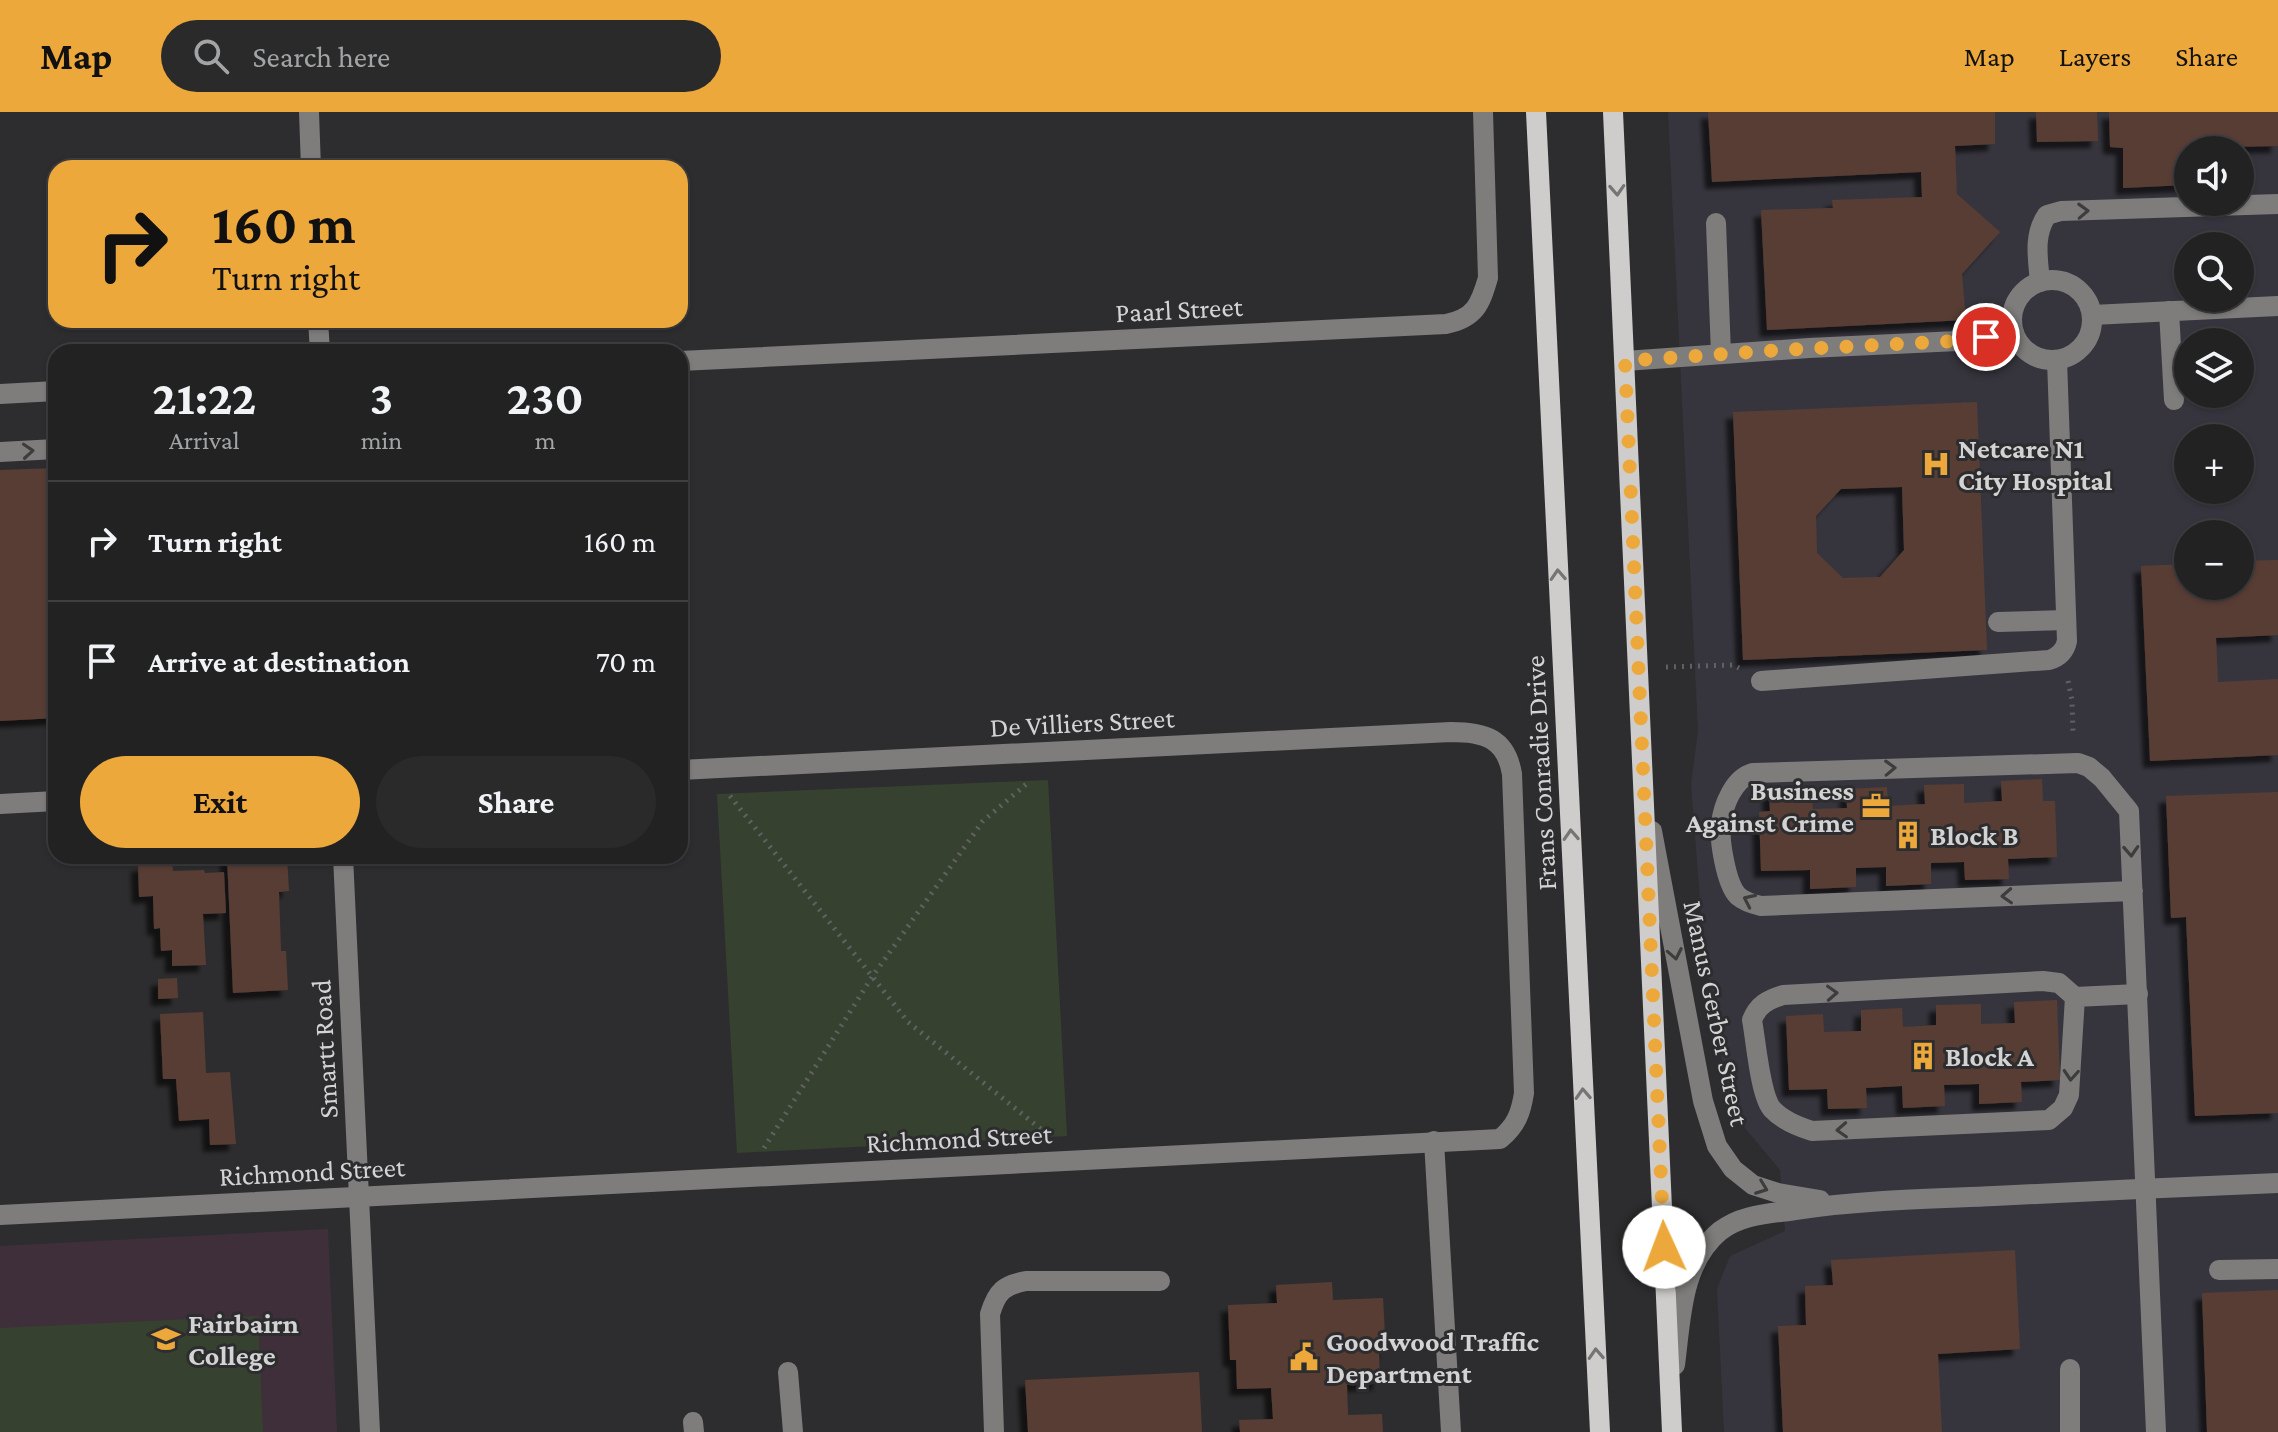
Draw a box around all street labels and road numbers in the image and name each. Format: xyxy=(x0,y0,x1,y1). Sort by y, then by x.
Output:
street label: Paarl Street xyxy=(1115,291,1244,328)
street label: Frans Conradie Drive xyxy=(1519,655,1562,891)
street label: De Villiers Street xyxy=(989,702,1176,743)
street label: Manus Gerber Street xyxy=(1677,898,1756,1129)
street label: Smartt Road xyxy=(305,978,344,1119)
street label: Richmond Street xyxy=(865,1118,1054,1159)
street label: Richmond Street xyxy=(218,1151,407,1192)

